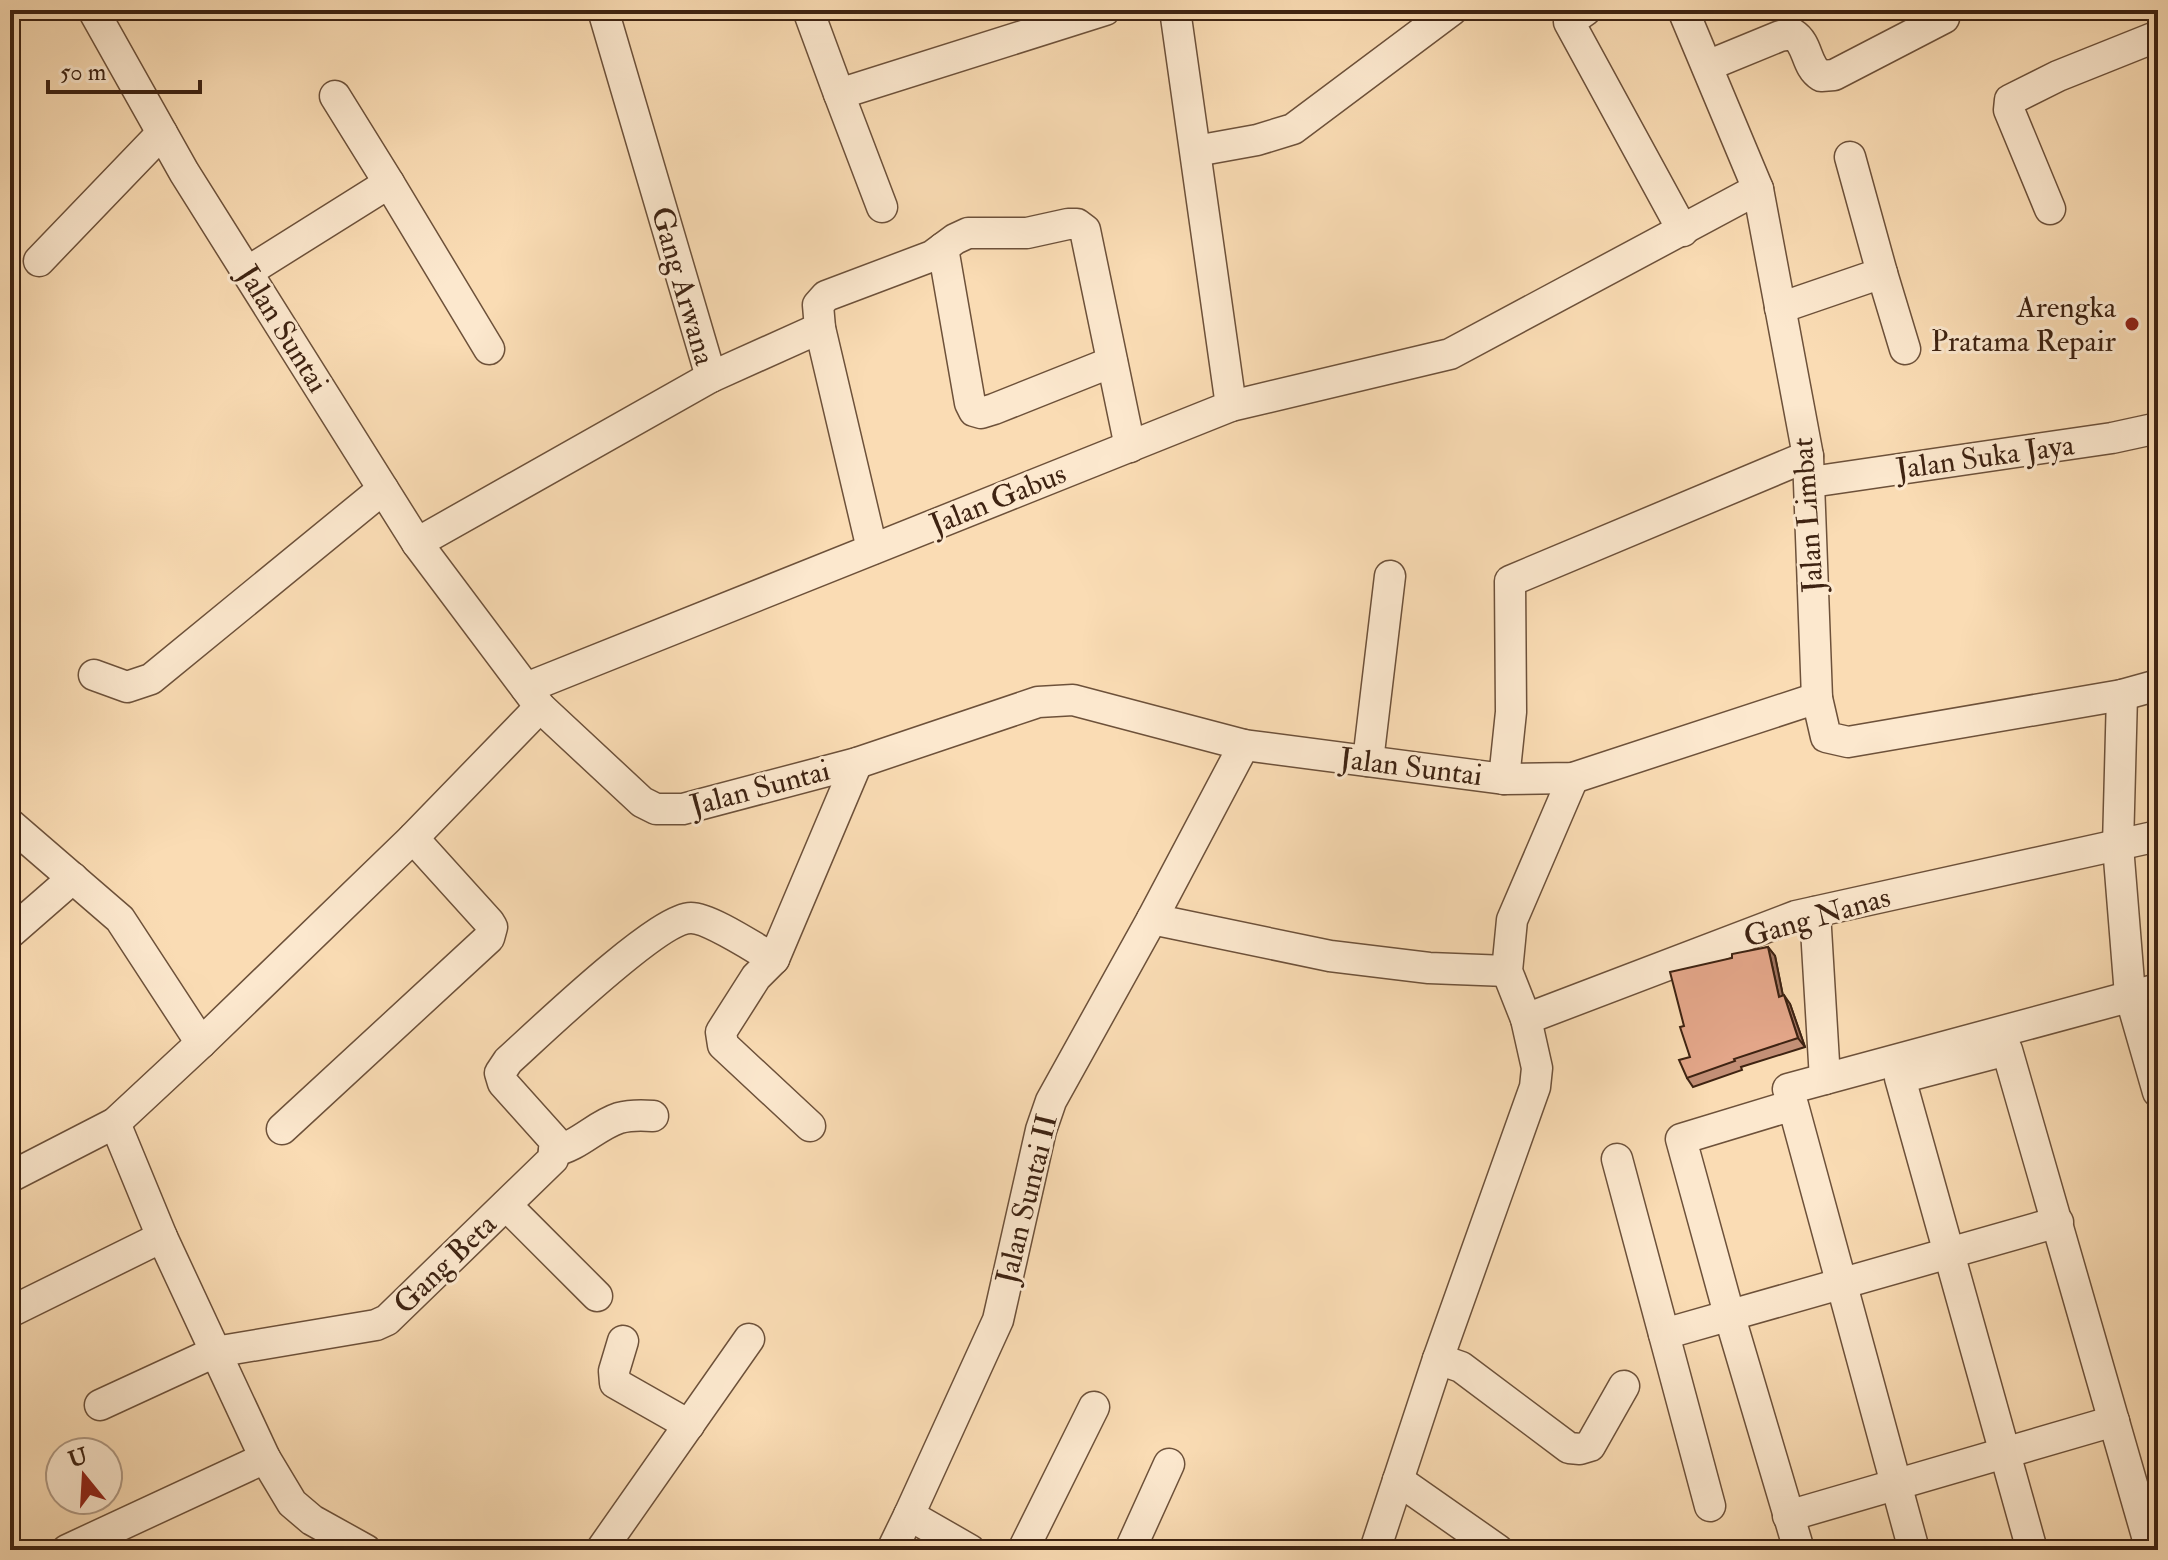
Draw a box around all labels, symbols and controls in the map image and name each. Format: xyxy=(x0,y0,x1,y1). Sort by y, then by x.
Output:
scale bar xyxy=(48,44,200,94)
text: 50 m xyxy=(60,57,107,88)
street label: Gang Arwana xyxy=(643,203,723,370)
street label: Jalan Suntai xyxy=(229,258,337,399)
place label: Arengka Pratama Repair xyxy=(1931,289,2117,360)
marker: Arengka Pratama Repair xyxy=(2123,315,2141,333)
street label: Jalan Suka Jaya xyxy=(1893,426,2077,488)
street label: Jalan Limbat xyxy=(1784,436,1832,595)
street label: Jalan Gabus xyxy=(924,455,1072,543)
street label: Jalan Suntai xyxy=(1337,740,1484,794)
street label: Jalan Suntai xyxy=(685,752,834,825)
street label: Gang Nanas xyxy=(1739,878,1895,956)
street label: Jalan Suntai II xyxy=(988,1110,1066,1289)
street label: Gang Beta xyxy=(386,1206,504,1322)
north arrow xyxy=(44,1436,124,1516)
text: U xyxy=(65,1442,92,1474)

